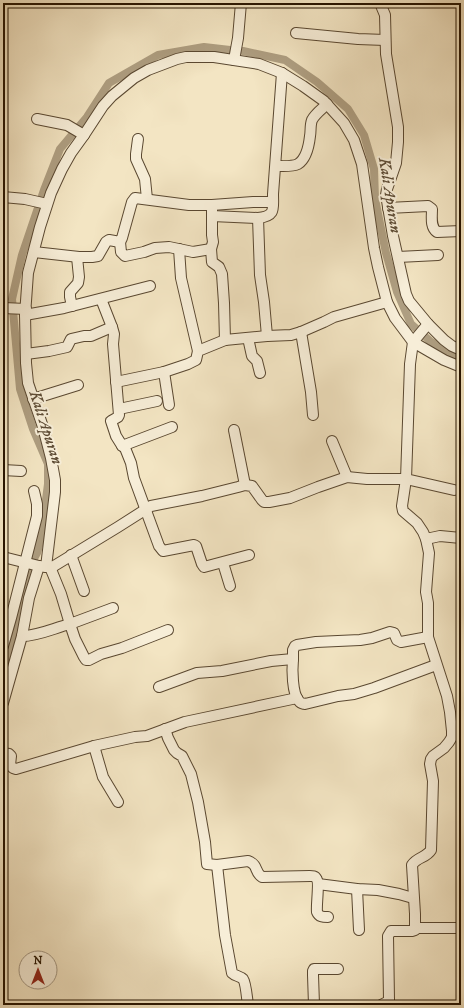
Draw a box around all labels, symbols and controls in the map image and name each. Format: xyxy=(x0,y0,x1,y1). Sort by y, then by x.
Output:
water label: Kali Apuran xyxy=(374,155,406,234)
water label: Kali Apuran xyxy=(24,387,67,467)
north arrow xyxy=(18,950,58,990)
text: N xyxy=(33,954,43,968)

